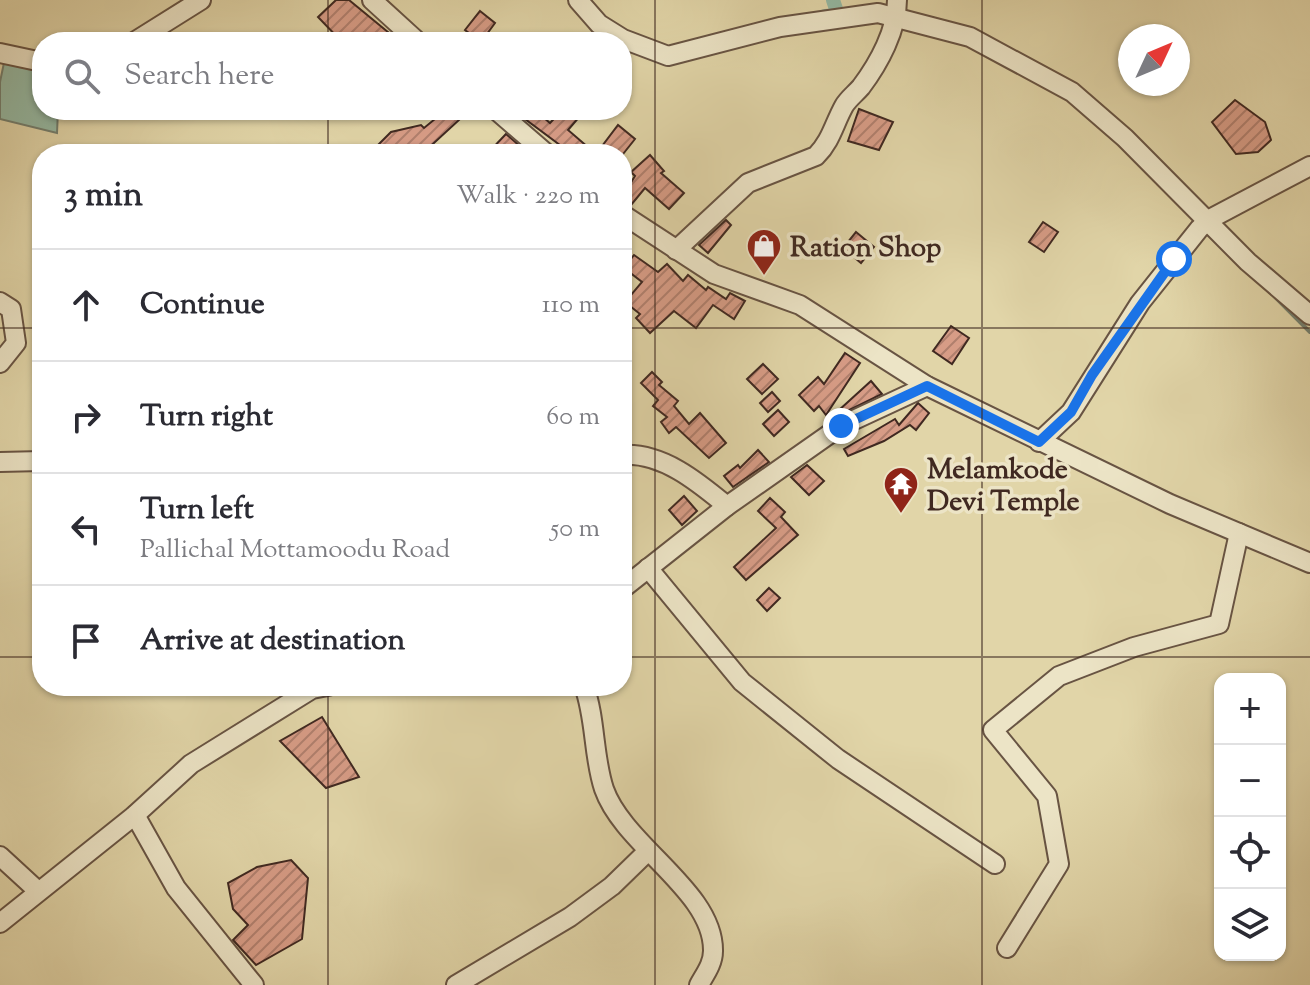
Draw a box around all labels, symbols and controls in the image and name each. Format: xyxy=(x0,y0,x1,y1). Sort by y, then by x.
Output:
north arrow xyxy=(1118,24,1190,96)
search box xyxy=(32,32,632,120)
icon: search xyxy=(60,54,104,98)
text: Search here xyxy=(124,55,274,98)
text: 3 min xyxy=(64,172,143,221)
text: Walk · 220 m xyxy=(456,178,600,215)
shop icon: Ration Shop xyxy=(745,227,783,277)
place label: Ration Shop xyxy=(790,229,941,269)
route start xyxy=(1156,241,1192,277)
icon: ahead xyxy=(64,283,108,327)
text: Continue xyxy=(140,284,265,327)
text: 110 m xyxy=(542,287,600,324)
icon: right xyxy=(64,395,108,439)
text: Turn right xyxy=(140,396,273,439)
text: 60 m xyxy=(546,399,600,436)
route end xyxy=(823,408,859,444)
place label: Melamkode Devi Temple xyxy=(927,451,1080,523)
temple icon: Melamkode Devi Temple xyxy=(882,465,920,515)
text: Turn left xyxy=(140,489,254,532)
icon: left xyxy=(64,507,108,551)
text: 50 m xyxy=(550,511,600,548)
text: Pallichal Mottamoodu Road xyxy=(140,532,450,569)
icon: arrive xyxy=(64,619,108,663)
text: Arrive at destination xyxy=(140,620,405,663)
map controls xyxy=(1214,673,1286,961)
button: + xyxy=(1214,673,1286,745)
button: − xyxy=(1214,745,1286,817)
button: locate xyxy=(1214,817,1286,889)
button: layers xyxy=(1214,889,1286,961)

